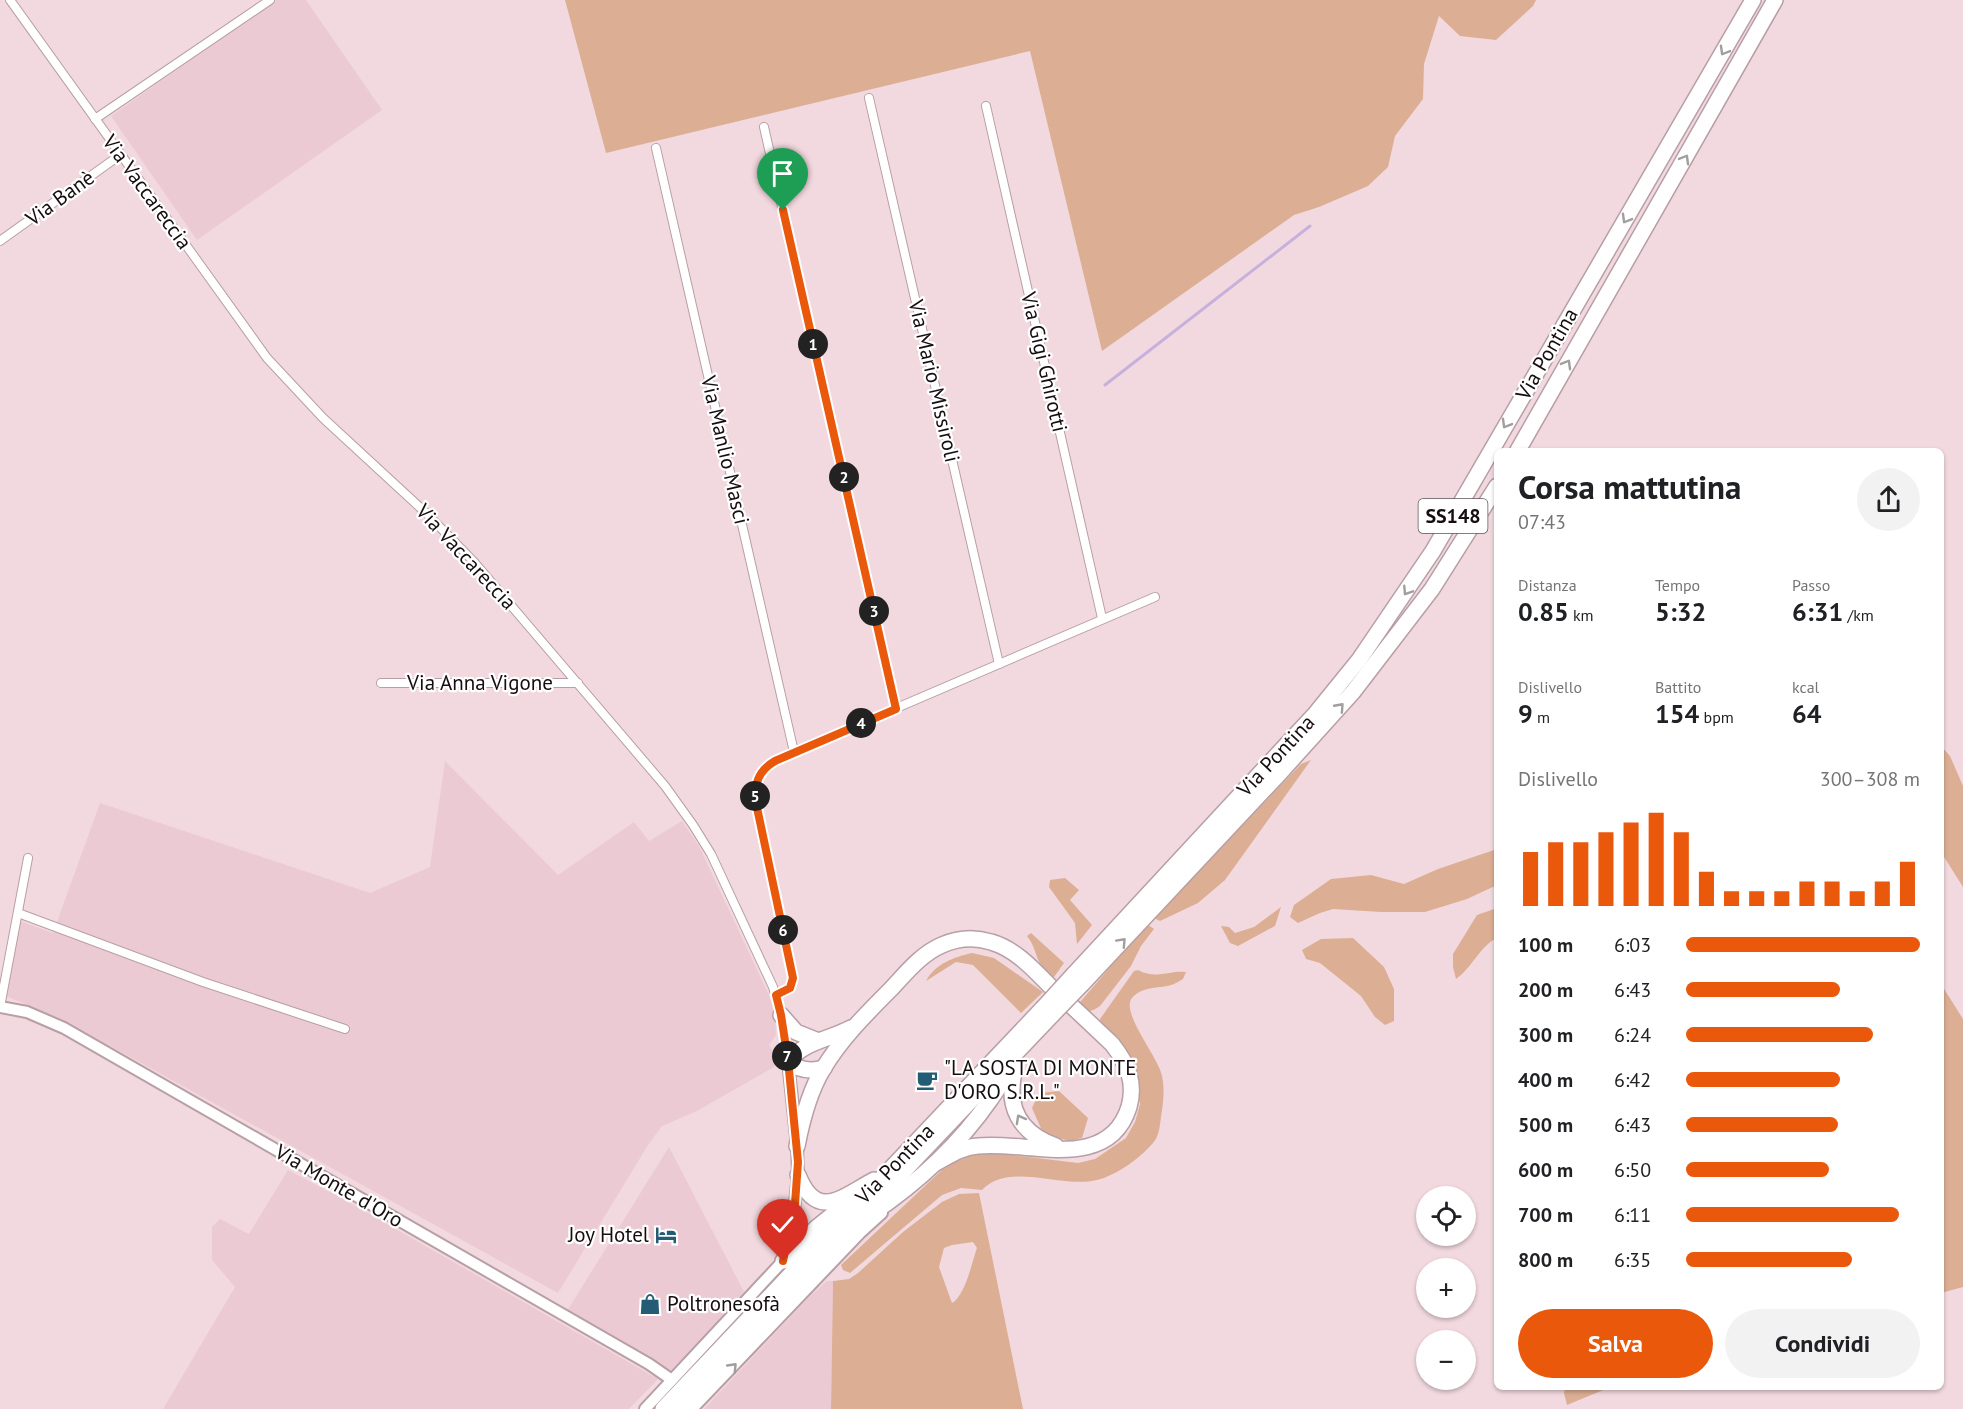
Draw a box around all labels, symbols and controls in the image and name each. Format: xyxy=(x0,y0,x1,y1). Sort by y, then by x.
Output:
one-way arrow xyxy=(1719,44,1731,55)
street label: Via Vaccareccia xyxy=(96,128,198,254)
pin xyxy=(757,148,808,210)
one-way arrow xyxy=(1677,155,1689,165)
icon: arrive xyxy=(766,157,799,190)
street label: Via Banè xyxy=(19,164,99,232)
one-way arrow xyxy=(1621,213,1633,223)
street label: Via Gigi Ghirotti xyxy=(1015,288,1074,435)
street label: Via Mario Missiroli xyxy=(902,296,966,465)
street label: Via Pontina xyxy=(1509,303,1584,406)
pin: 1 xyxy=(798,329,828,359)
text: 1 xyxy=(808,334,818,354)
one-way arrow xyxy=(1560,360,1571,371)
street label: Via Manlio Masci xyxy=(695,372,756,527)
one-way arrow xyxy=(1502,418,1514,428)
pin: 2 xyxy=(829,462,859,492)
text: Corsa mattutina xyxy=(1518,465,1741,508)
text: 2 xyxy=(839,467,849,487)
button: share xyxy=(1857,468,1920,531)
street label: Via Vaccareccia xyxy=(410,497,522,615)
road number: SS148 xyxy=(1418,499,1488,533)
text: 07:43 xyxy=(1518,509,1566,535)
text: Distanza xyxy=(1518,575,1577,595)
text: Tempo xyxy=(1655,575,1700,595)
text: Passo xyxy=(1792,575,1830,595)
one-way arrow xyxy=(1403,585,1414,596)
text: 0.85 xyxy=(1518,595,1569,628)
text: 5:32 xyxy=(1655,595,1706,628)
text: 6:31 xyxy=(1792,595,1843,628)
pin: 3 xyxy=(859,596,889,626)
text: 3 xyxy=(869,601,879,621)
text: km xyxy=(1569,605,1594,625)
text: /km xyxy=(1843,605,1874,625)
street label: Via Anna Vigone xyxy=(406,669,553,696)
text: Dislivello xyxy=(1518,677,1582,697)
text: Battito xyxy=(1655,677,1701,697)
text: kcal xyxy=(1792,677,1819,697)
text: 9 xyxy=(1518,697,1533,730)
text: 154 xyxy=(1655,697,1699,730)
text: 64 xyxy=(1792,697,1821,730)
one-way arrow xyxy=(1333,703,1344,714)
text: m xyxy=(1533,707,1550,727)
text: bpm xyxy=(1699,707,1734,727)
pin: 4 xyxy=(846,708,876,738)
street label: Via Pontina xyxy=(1230,709,1320,803)
text: 4 xyxy=(856,713,866,733)
text: Dislivello xyxy=(1518,766,1598,792)
text: 300–308 m xyxy=(1820,766,1920,792)
pin: 5 xyxy=(740,781,770,811)
text: 5 xyxy=(750,786,760,806)
pin: 6 xyxy=(768,915,798,945)
text: 6 xyxy=(778,920,788,940)
text: 100 m xyxy=(1518,932,1573,958)
text: 6:03 xyxy=(1614,932,1651,958)
one-way arrow xyxy=(1115,938,1126,948)
text: 200 m xyxy=(1518,977,1573,1003)
text: 6:43 xyxy=(1614,977,1651,1003)
text: 300 m xyxy=(1518,1022,1573,1048)
text: 6:24 xyxy=(1614,1022,1651,1048)
pin: 7 xyxy=(772,1041,802,1071)
text: 7 xyxy=(782,1046,792,1066)
place label: "LA SOSTA DI MONTE D'ORO S.R.L." xyxy=(944,1054,1136,1105)
text: 400 m xyxy=(1518,1067,1573,1093)
text: 6:42 xyxy=(1614,1067,1651,1093)
cafe icon: "LA SOSTA DI MONTE D'ORO S.R.L." xyxy=(915,1068,939,1092)
text: 500 m xyxy=(1518,1112,1573,1138)
text: 6:43 xyxy=(1614,1112,1651,1138)
one-way arrow xyxy=(1016,1115,1027,1125)
street label: Via Pontina xyxy=(849,1118,940,1210)
street label: Via Monte d'Oro xyxy=(269,1137,408,1233)
text: 600 m xyxy=(1518,1157,1573,1183)
text: 6:50 xyxy=(1614,1157,1651,1183)
map controls xyxy=(1416,1186,1476,1390)
button: locate xyxy=(1416,1186,1476,1246)
pin xyxy=(757,1199,808,1261)
text: 700 m xyxy=(1518,1202,1573,1228)
text: 6:11 xyxy=(1614,1202,1651,1228)
icon: check xyxy=(766,1208,799,1241)
place label: Joy Hotel xyxy=(567,1221,649,1248)
hotel icon: Joy Hotel xyxy=(654,1223,678,1247)
text: 800 m xyxy=(1518,1247,1573,1273)
text: 6:35 xyxy=(1614,1247,1651,1273)
button: + xyxy=(1416,1258,1476,1318)
place label: Poltronesofà xyxy=(667,1290,780,1317)
shop icon: Poltronesofà xyxy=(638,1292,662,1316)
button: Salva xyxy=(1518,1309,1713,1378)
button: Condividi xyxy=(1725,1309,1920,1378)
button: − xyxy=(1416,1330,1476,1390)
one-way arrow xyxy=(725,1363,736,1374)

